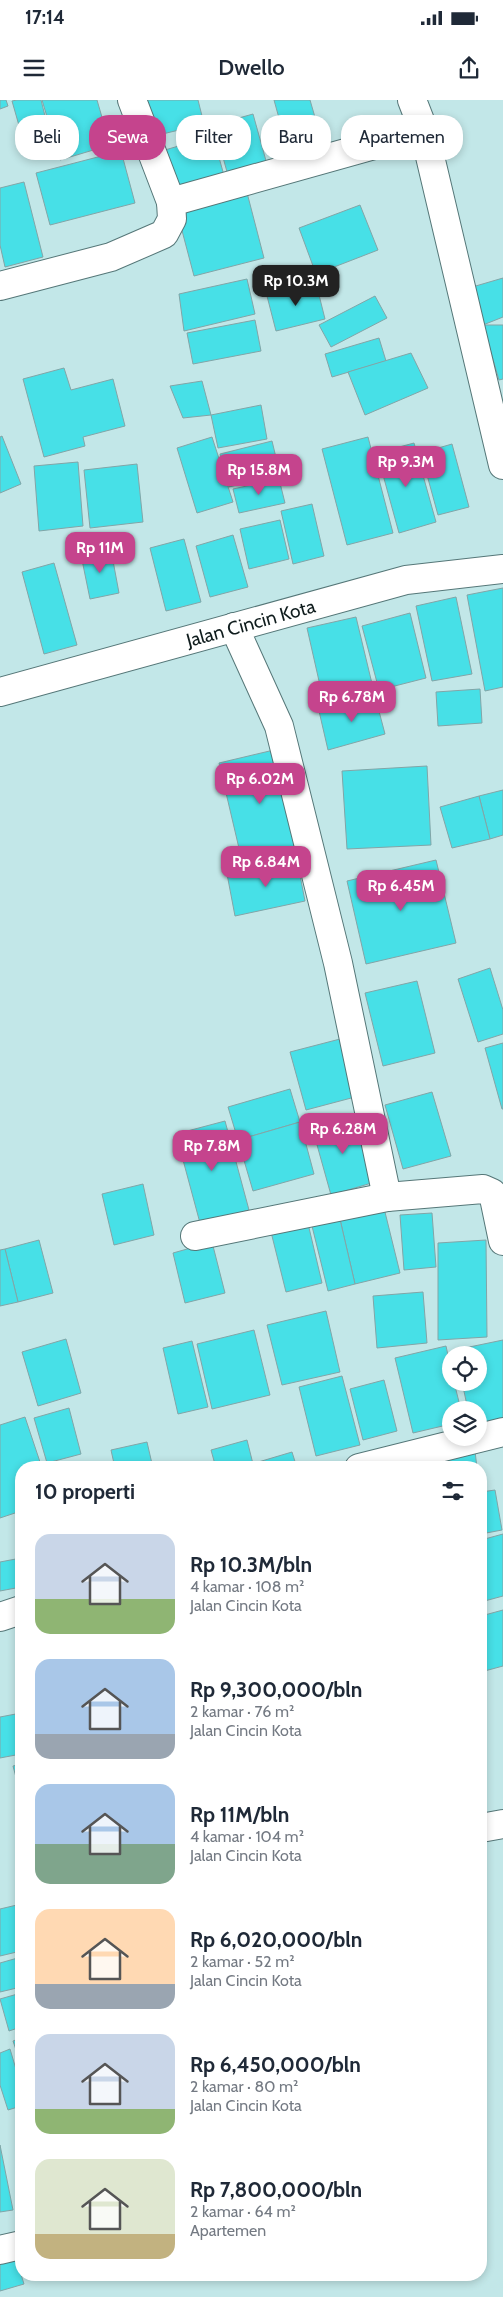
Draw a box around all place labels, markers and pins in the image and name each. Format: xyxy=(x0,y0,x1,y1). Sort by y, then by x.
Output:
pin: Rp 10.3M xyxy=(244,264,348,307)
pin: Rp 9.3M xyxy=(360,446,452,488)
pin: Rp 15.8M xyxy=(207,454,311,496)
pin: Rp 11M xyxy=(59,532,141,574)
pin: Rp 6.78M xyxy=(300,680,404,723)
pin: Rp 6.02M xyxy=(208,762,312,805)
pin: Rp 6.84M xyxy=(214,846,318,888)
pin: Rp 6.45M xyxy=(349,870,453,912)
pin: Rp 6.28M xyxy=(291,1112,395,1155)
pin: Rp 7.8M xyxy=(166,1130,258,1172)

